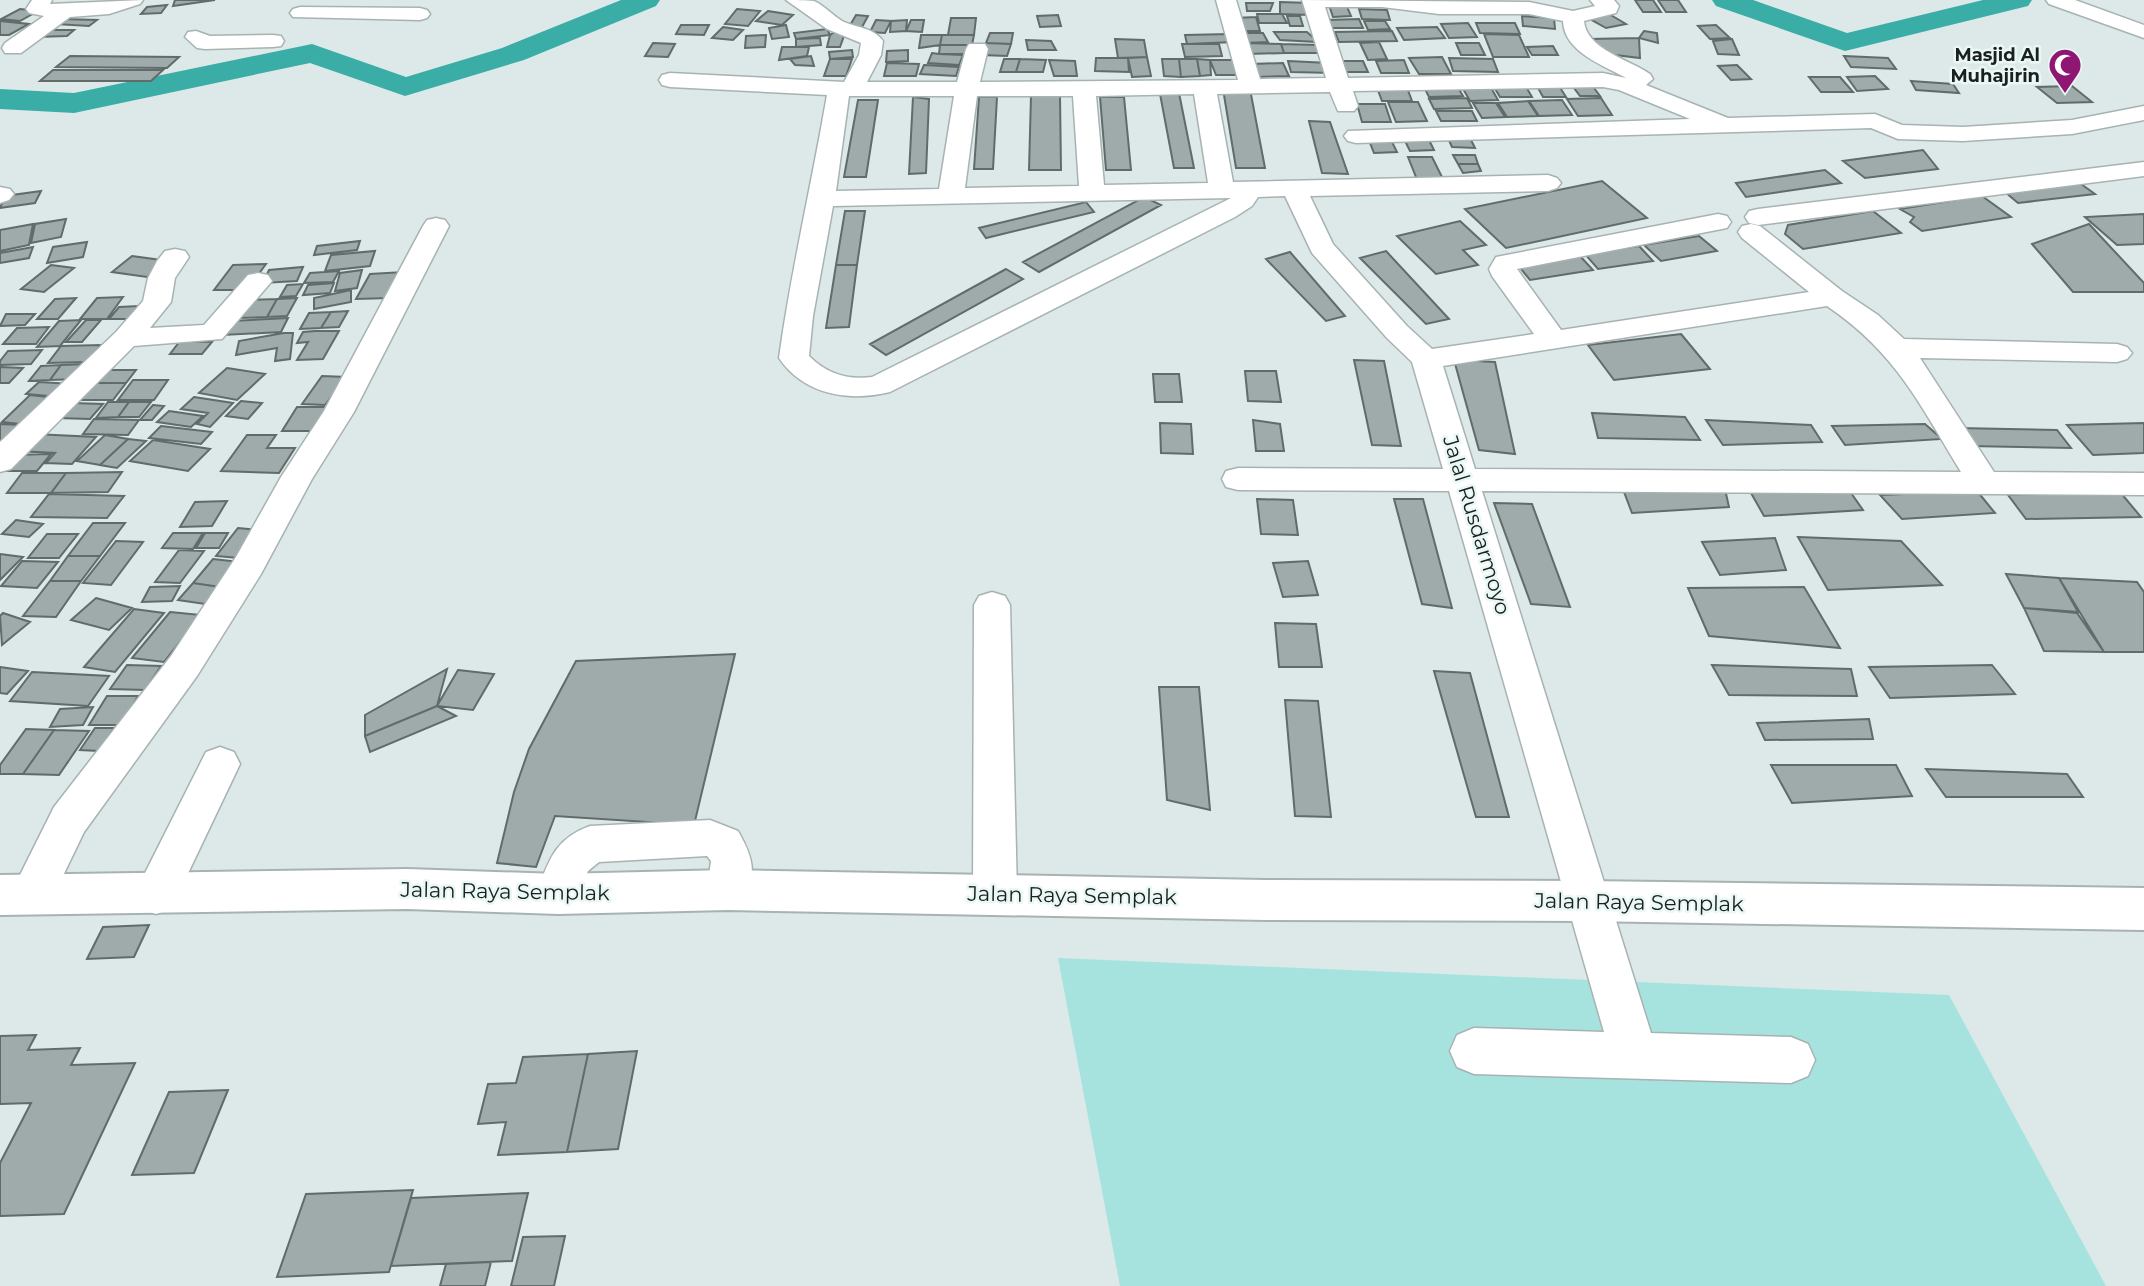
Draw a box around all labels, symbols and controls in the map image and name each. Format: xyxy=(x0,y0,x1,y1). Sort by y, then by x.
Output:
place label: Masjid Al Muhajirin xyxy=(1950,44,2040,87)
mosque icon: Masjid Al Muhajirin xyxy=(2046,46,2084,95)
street label: Jalal Rusdarmoyo xyxy=(1438,431,1516,618)
street label: Jalan Raya Semplak xyxy=(399,877,610,905)
street label: Jalan Raya Semplak xyxy=(966,881,1177,909)
street label: Jalan Raya Semplak xyxy=(1533,888,1744,916)

